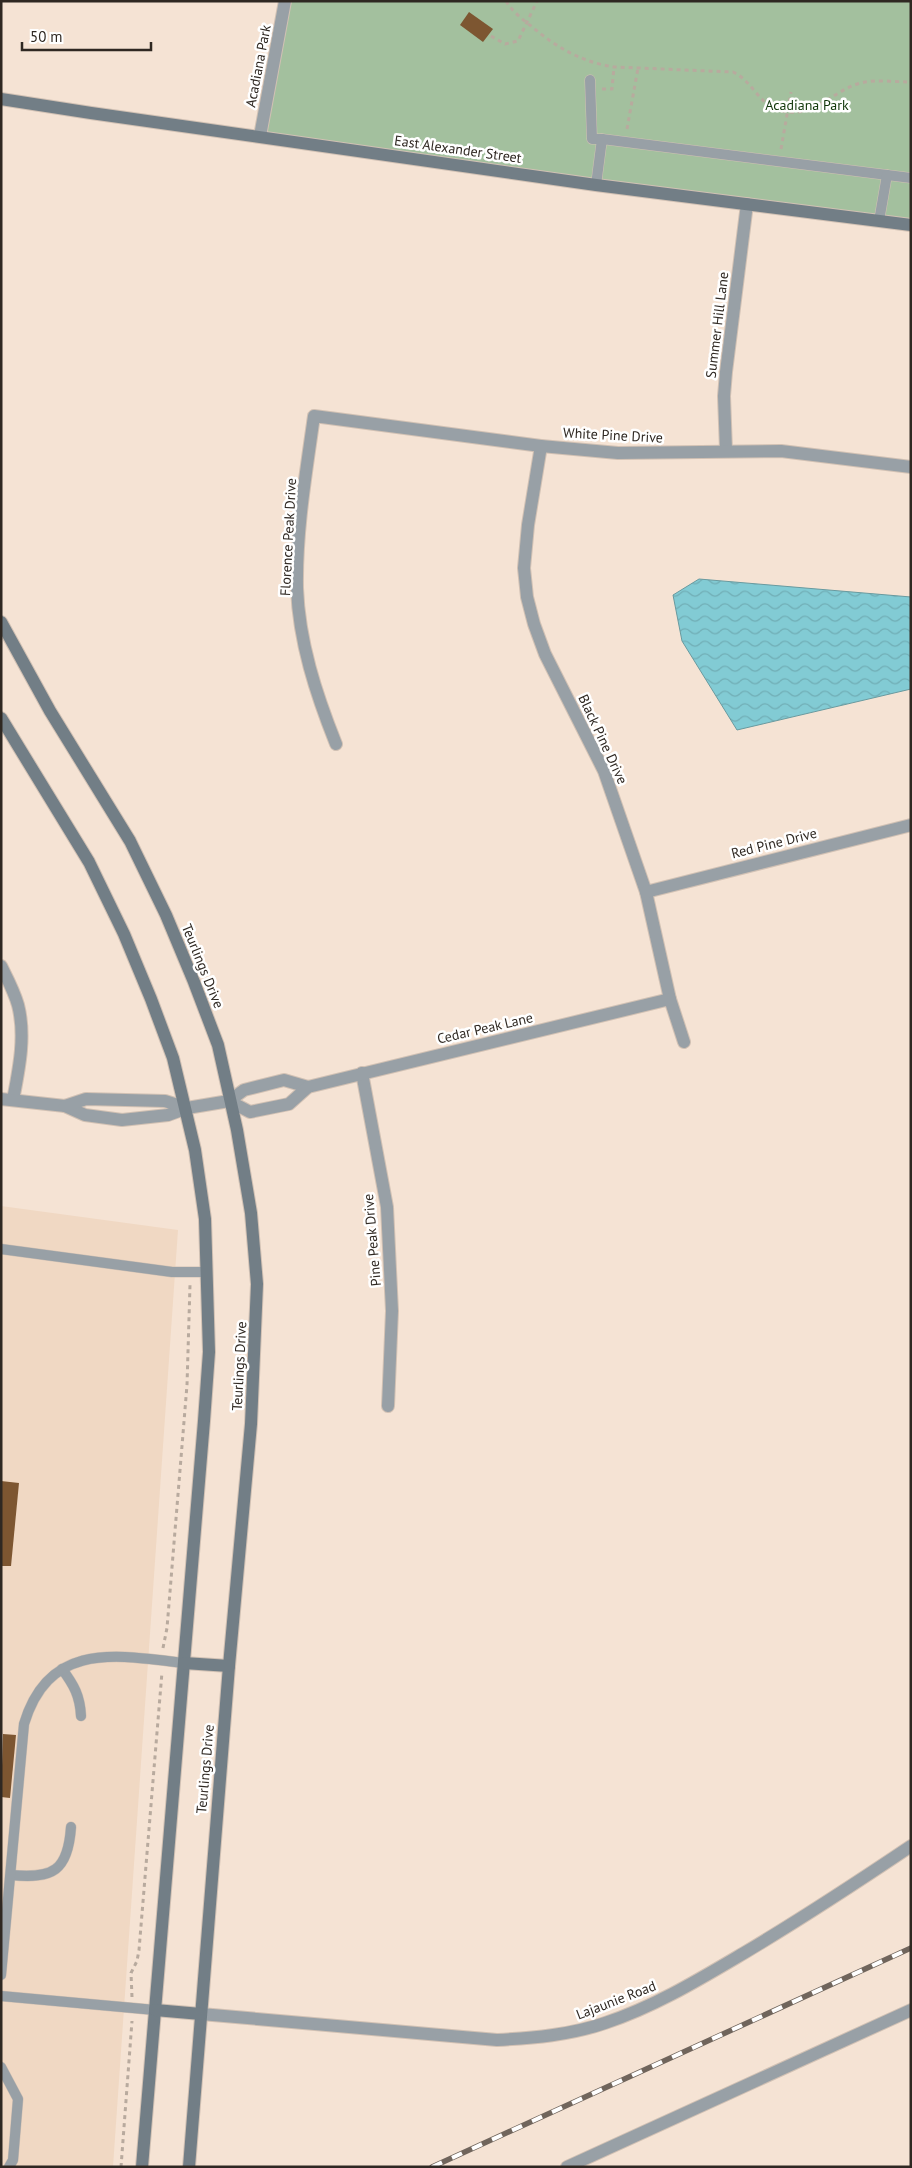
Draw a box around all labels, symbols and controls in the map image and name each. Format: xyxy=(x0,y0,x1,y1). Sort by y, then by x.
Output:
scale bar xyxy=(22,20,151,52)
street label: Acadiana Park xyxy=(241,23,275,109)
text: 50 m xyxy=(30,27,63,46)
park label: Acadiana Park xyxy=(765,96,849,114)
street label: East Alexander Street xyxy=(393,131,523,167)
street label: Summer Hill Lane xyxy=(702,271,732,379)
street label: White Pine Drive xyxy=(563,423,663,447)
street label: Florence Peak Drive xyxy=(276,478,300,596)
street label: Black Pine Drive xyxy=(574,691,632,787)
street label: Red Pine Drive xyxy=(729,824,819,862)
street label: Teurlings Drive xyxy=(178,921,228,1011)
street label: Cedar Peak Lane xyxy=(435,1008,535,1048)
street label: Pine Peak Drive xyxy=(359,1193,385,1287)
street label: Teurlings Drive xyxy=(228,1321,250,1411)
street label: Teurlings Drive xyxy=(192,1724,218,1814)
street label: Lajaunie Road xyxy=(574,1977,658,2023)

